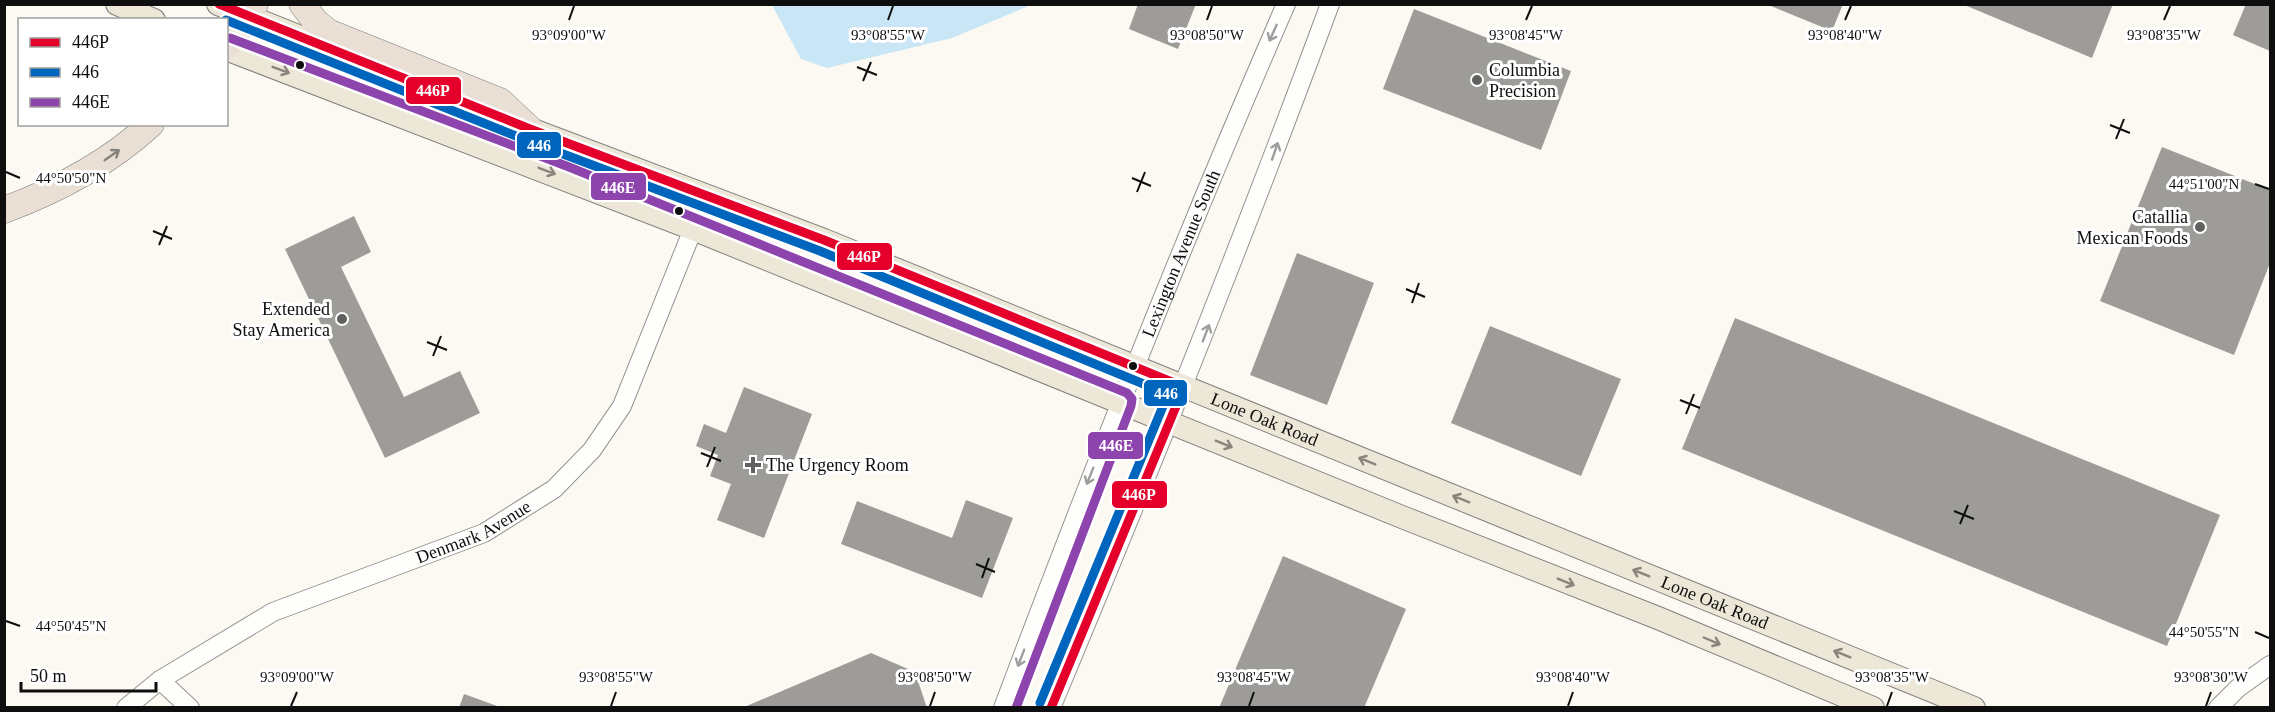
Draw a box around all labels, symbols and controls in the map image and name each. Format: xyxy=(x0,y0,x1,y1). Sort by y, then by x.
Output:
legend xyxy=(18,18,228,126)
one-way arrow xyxy=(1267,24,1278,42)
text: 93°09'00"W xyxy=(532,27,607,43)
text: 93°08'55"W xyxy=(851,27,926,43)
text: 93°08'50"W xyxy=(1170,27,1245,43)
text: 93°08'45"W xyxy=(1489,27,1564,43)
text: 93°08'40"W xyxy=(1808,27,1883,43)
text: 93°08'35"W xyxy=(2127,27,2202,43)
text: 446P xyxy=(72,32,109,52)
unlabelled marker xyxy=(294,59,306,71)
place label: Columbia Precision xyxy=(1489,60,1560,101)
text: 446 xyxy=(72,62,99,82)
one-way arrow xyxy=(271,65,290,76)
marker: Columbia Precision xyxy=(1470,73,1484,87)
line badge: 446P xyxy=(405,76,462,105)
text: 446P xyxy=(416,82,450,99)
text: 446E xyxy=(72,92,110,112)
line badge: 446 xyxy=(516,131,562,159)
text: 446 xyxy=(527,137,551,154)
one-way arrow xyxy=(1271,142,1282,160)
one-way arrow xyxy=(103,149,120,161)
one-way arrow xyxy=(537,166,556,177)
street label: Lexington Avenue South xyxy=(1138,167,1224,340)
text: 44°50'50"N xyxy=(36,170,106,186)
line badge: 446E xyxy=(590,172,647,201)
text: 44°51'00"N xyxy=(2169,176,2239,192)
text: 446E xyxy=(601,179,635,196)
unlabelled marker xyxy=(673,205,685,217)
place label: Catallia Mexican Foods xyxy=(2077,207,2188,248)
marker: Catallia Mexican Foods xyxy=(2193,220,2207,234)
line badge: 446P xyxy=(836,242,893,271)
text: 446P xyxy=(847,248,881,265)
place label: Extended Stay America xyxy=(233,299,330,340)
marker: Extended Stay America xyxy=(335,312,349,326)
one-way arrow xyxy=(1201,324,1212,343)
unlabelled marker xyxy=(1127,360,1139,372)
line badge: 446 xyxy=(1143,379,1188,407)
text: 446 xyxy=(1154,385,1178,402)
street label: Lone Oak Road xyxy=(1208,389,1321,450)
line badge: 446E xyxy=(1087,431,1144,460)
text: 446E xyxy=(1099,437,1133,454)
one-way arrow xyxy=(1214,439,1233,450)
place label: The Urgency Room xyxy=(766,455,909,475)
one-way arrow xyxy=(1358,455,1377,466)
marker: The Urgency Room xyxy=(744,456,762,474)
one-way arrow xyxy=(1084,466,1095,484)
line badge: 446P xyxy=(1111,480,1168,509)
text: 446P xyxy=(1122,486,1156,503)
one-way arrow xyxy=(1452,493,1471,504)
street label: Denmark Avenue xyxy=(413,496,535,568)
one-way arrow xyxy=(1633,567,1651,578)
street label: Lone Oak Road xyxy=(1658,572,1771,633)
one-way arrow xyxy=(1556,577,1575,588)
text: 44°50'45"N xyxy=(36,618,106,634)
text: 44°50'55"N xyxy=(2169,624,2239,640)
one-way arrow xyxy=(1702,636,1720,647)
one-way arrow xyxy=(1015,648,1026,667)
one-way arrow xyxy=(1833,648,1851,659)
scale bar xyxy=(21,655,156,693)
text: 50 m xyxy=(30,666,67,686)
text: 93°09'00"W xyxy=(260,669,335,685)
text: 93°08'55"W xyxy=(579,669,654,685)
text: 93°08'50"W xyxy=(898,669,973,685)
text: 93°08'45"W xyxy=(1217,669,1292,685)
text: 93°08'40"W xyxy=(1536,669,1611,685)
text: 93°08'35"W xyxy=(1855,669,1930,685)
text: 93°08'30"W xyxy=(2174,669,2249,685)

